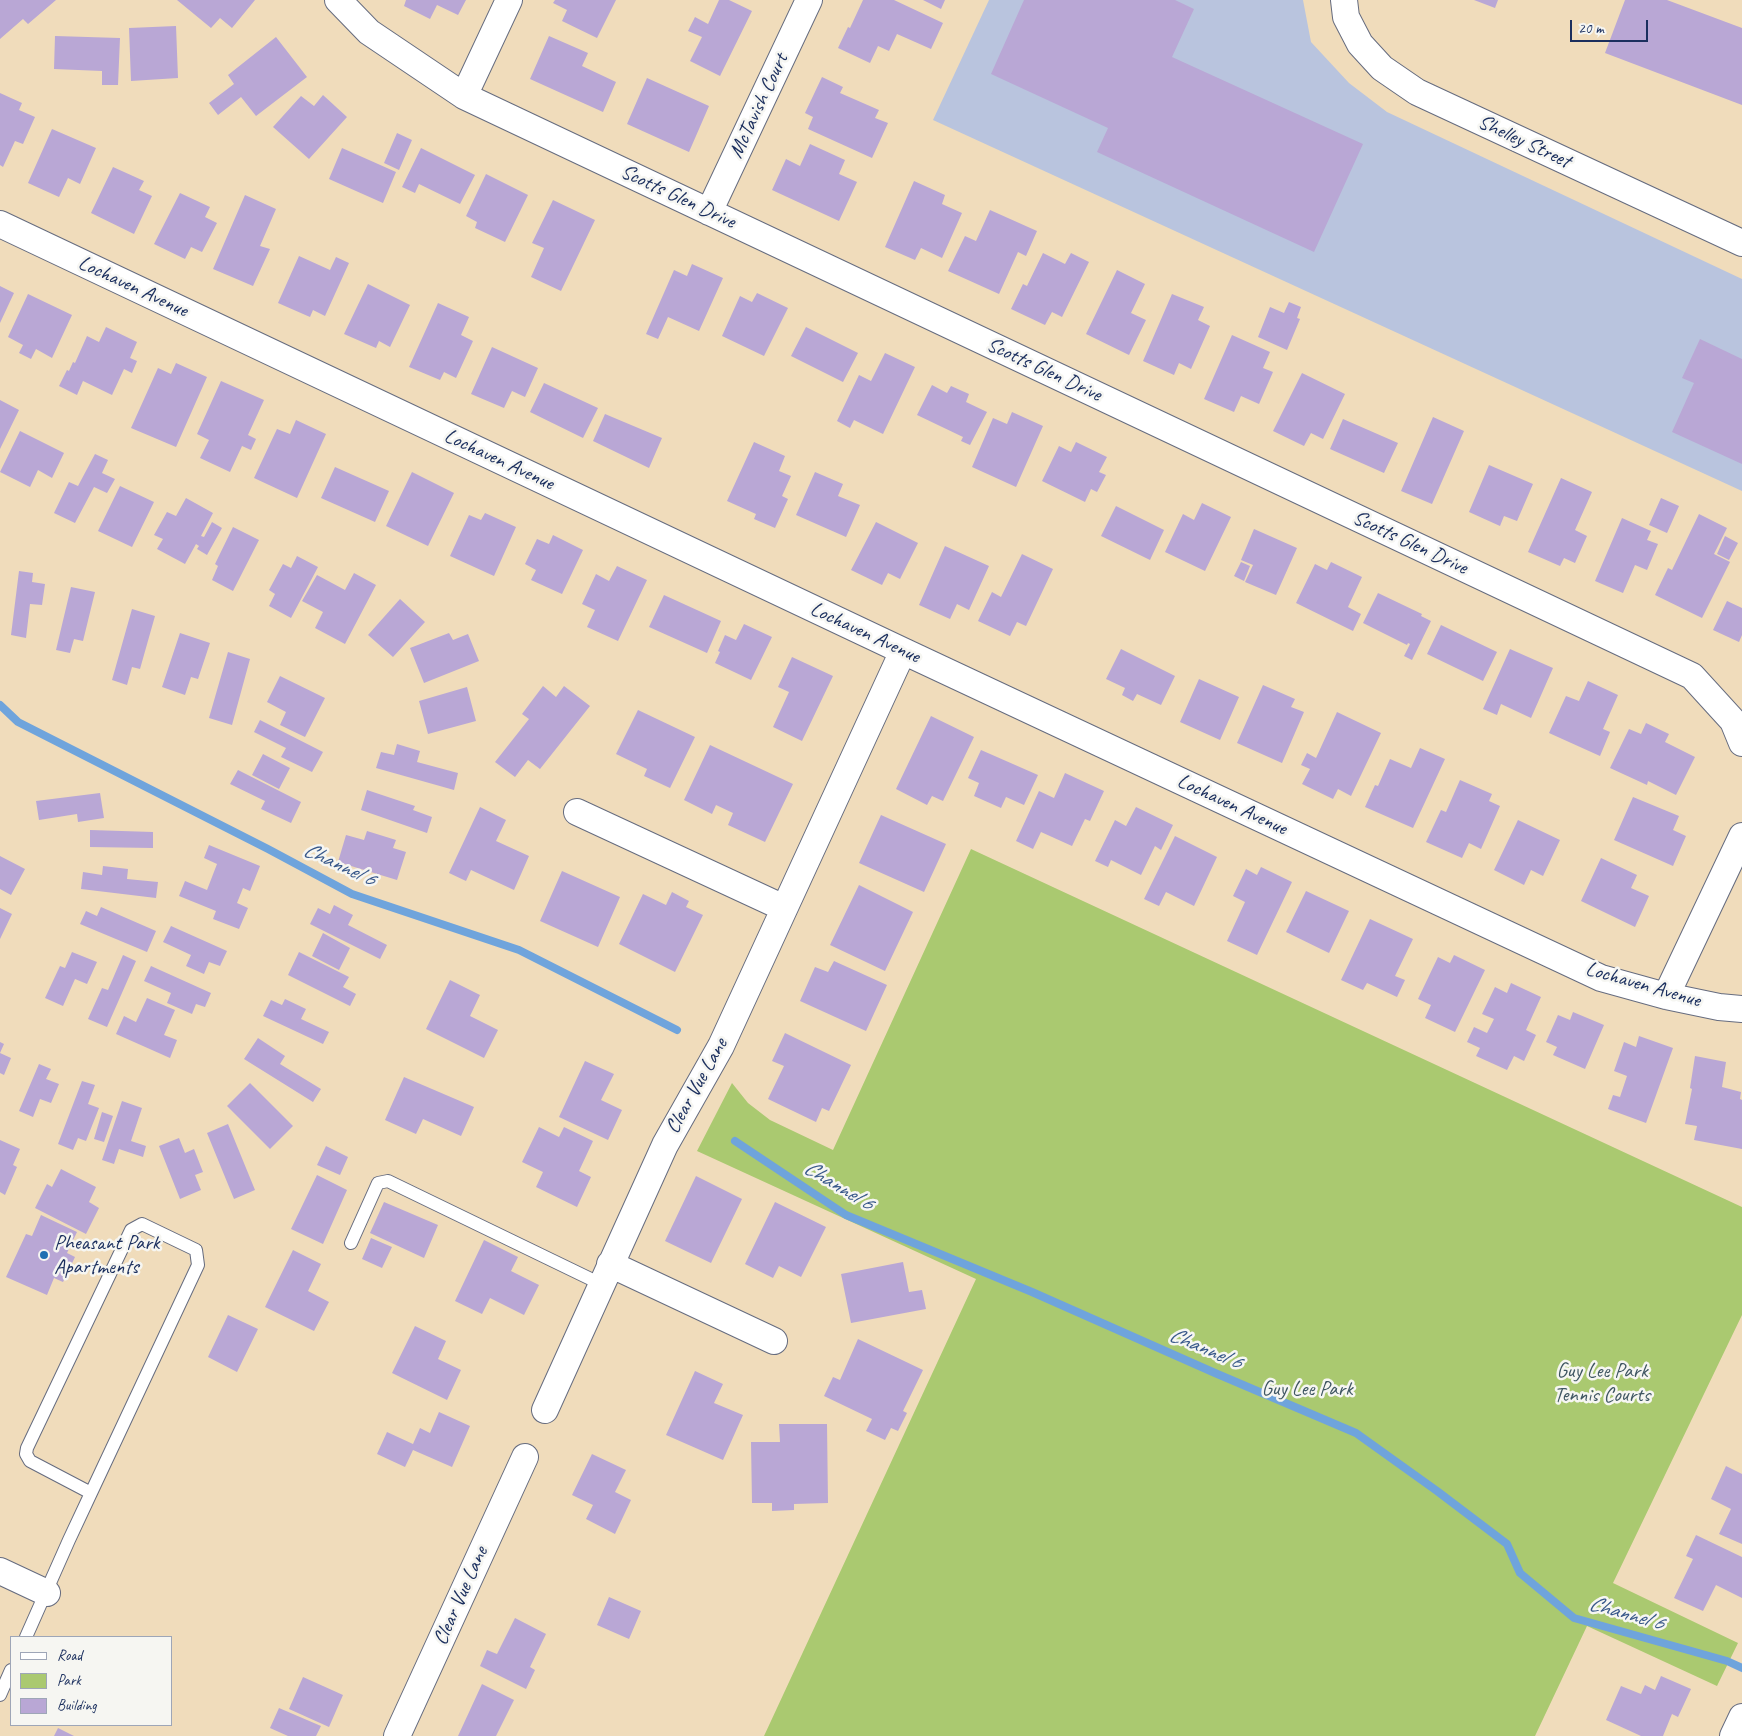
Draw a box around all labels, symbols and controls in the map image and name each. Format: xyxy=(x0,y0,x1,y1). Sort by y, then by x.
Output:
scale bar xyxy=(1572,10,1650,42)
text: 20 m xyxy=(1578,19,1604,38)
street label: McTavish Court xyxy=(724,50,794,162)
street label: Shelley Street xyxy=(1474,110,1574,174)
street label: Scotts Glen Drive xyxy=(617,159,739,235)
street label: Lochaven Avenue xyxy=(74,251,192,323)
street label: Scotts Glen Drive xyxy=(983,332,1105,408)
street label: Lochaven Avenue xyxy=(440,424,558,496)
street label: Scotts Glen Drive xyxy=(1349,505,1471,581)
street label: Lochaven Avenue xyxy=(806,597,924,669)
street label: Lochaven Avenue xyxy=(1173,769,1291,841)
water label: Channel 6 xyxy=(299,837,379,893)
street label: Lochaven Avenue xyxy=(1583,957,1703,1013)
street label: Clear Vue Lane xyxy=(660,1034,734,1138)
water label: Channel 6 xyxy=(799,1155,877,1217)
place label: Pheasant Park Apartments xyxy=(54,1230,160,1280)
marker: Pheasant Park Apartments xyxy=(38,1249,50,1261)
water label: Channel 6 xyxy=(1165,1322,1245,1376)
park label: Guy Lee Park Tennis Courts xyxy=(1554,1358,1650,1408)
park label: Guy Lee Park xyxy=(1261,1376,1353,1402)
street label: Clear Vue Lane xyxy=(428,1543,494,1649)
water label: Channel 6 xyxy=(1586,1591,1666,1637)
legend xyxy=(10,1636,172,1726)
text: Road xyxy=(57,1646,82,1665)
text: Park xyxy=(57,1671,81,1690)
text: Building xyxy=(57,1696,96,1715)

